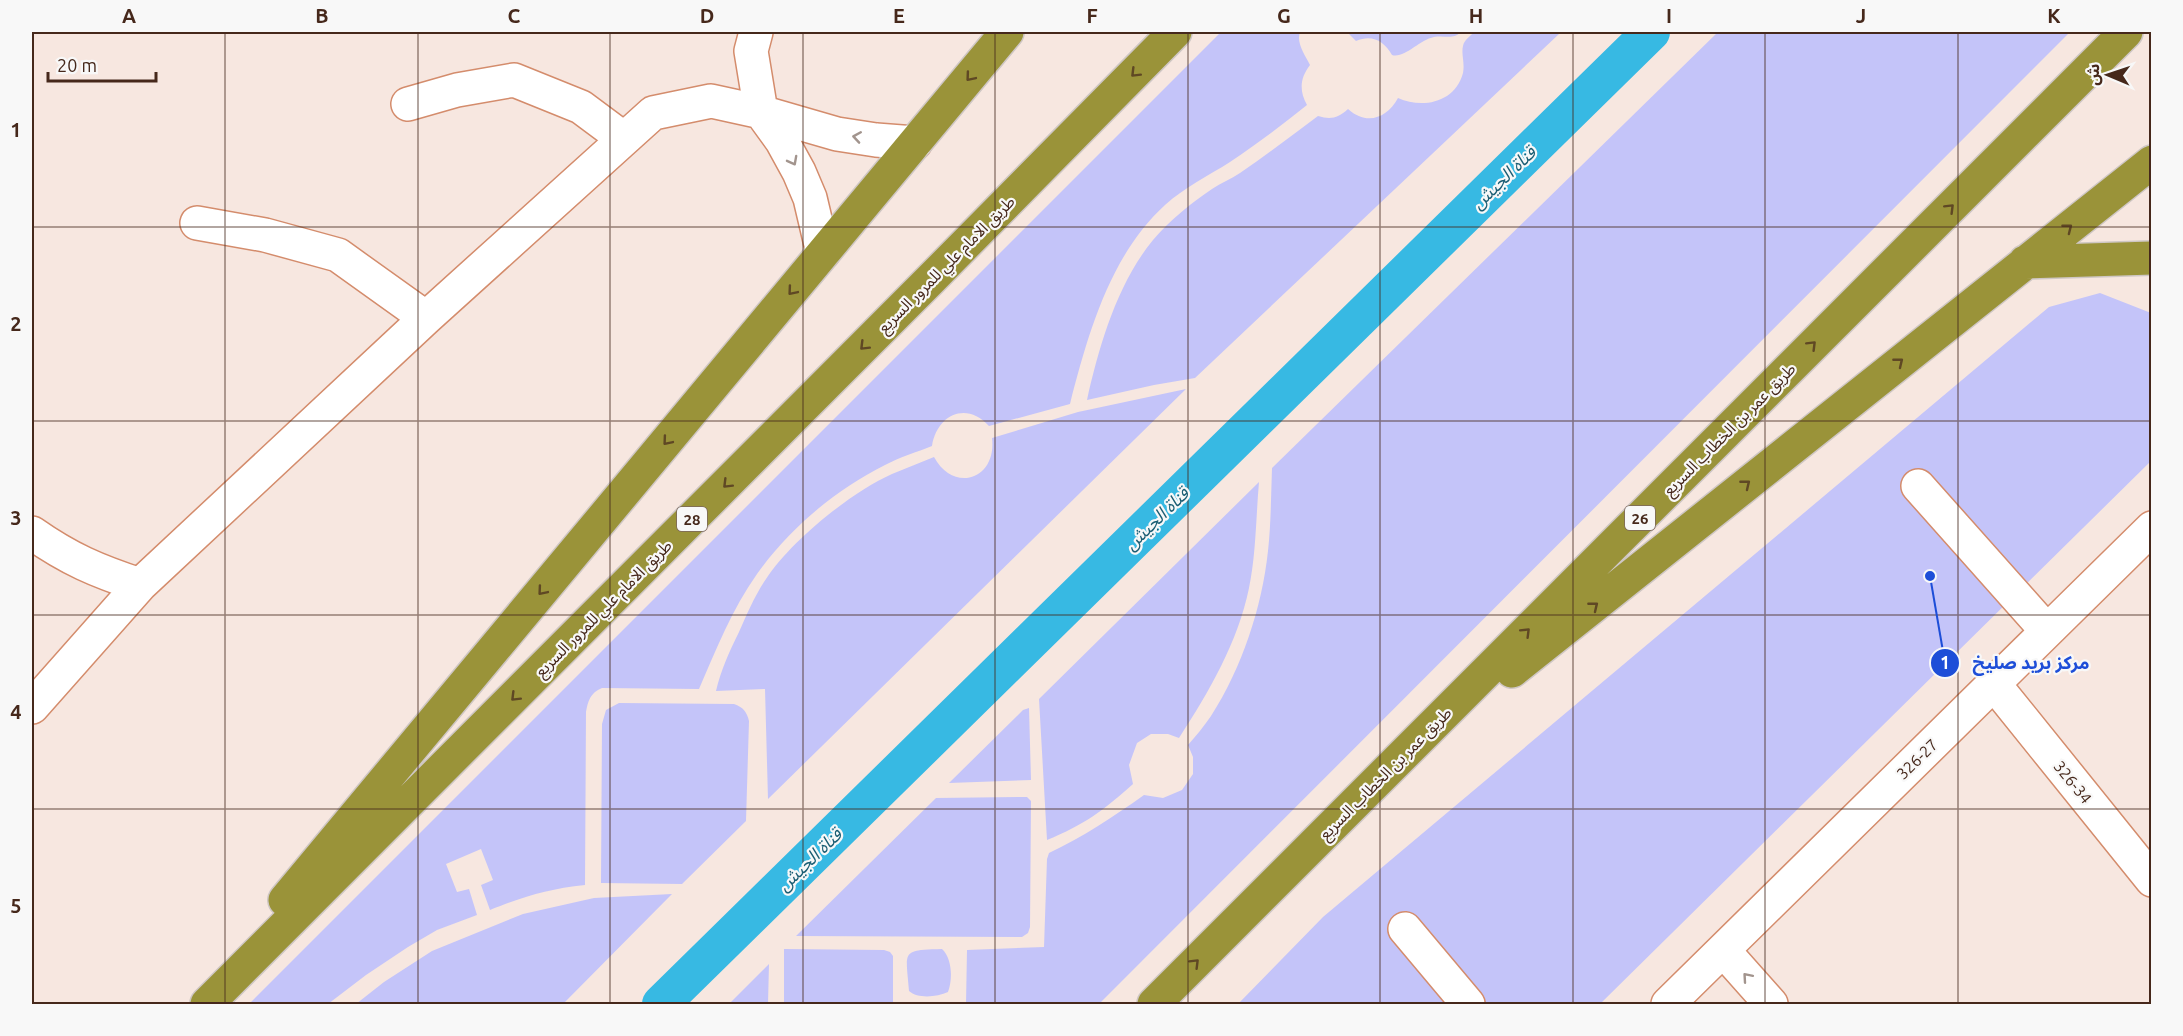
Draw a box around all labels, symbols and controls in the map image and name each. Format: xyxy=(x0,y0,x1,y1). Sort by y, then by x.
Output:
text: A xyxy=(122,4,136,27)
text: B xyxy=(315,4,329,27)
text: C xyxy=(508,4,521,27)
text: D xyxy=(700,4,714,27)
text: E xyxy=(893,4,905,27)
text: F xyxy=(1086,4,1098,27)
text: G xyxy=(1277,4,1291,27)
text: H xyxy=(1469,4,1483,27)
text: I xyxy=(1666,4,1672,27)
text: J xyxy=(1856,4,1866,27)
text: K xyxy=(2047,4,2061,27)
scale bar xyxy=(48,45,156,83)
north arrow xyxy=(2078,45,2138,105)
text: 20 m xyxy=(57,55,97,75)
text: ش xyxy=(2084,63,2103,86)
one-way arrow xyxy=(1131,66,1142,77)
one-way arrow xyxy=(966,70,977,81)
text: 1 xyxy=(10,118,22,141)
one-way arrow xyxy=(852,131,862,144)
water label: قناة الجيش xyxy=(1467,141,1541,214)
one-way arrow xyxy=(786,155,797,165)
street label: طريق الامام علي للمرور السريع xyxy=(874,192,1021,339)
one-way arrow xyxy=(1943,204,1954,214)
one-way arrow xyxy=(2061,224,2072,235)
one-way arrow xyxy=(788,284,799,295)
text: 2 xyxy=(10,312,22,335)
one-way arrow xyxy=(861,339,872,350)
one-way arrow xyxy=(1805,342,1816,353)
street label: طريق عمر بن الخطاب السريع xyxy=(1659,359,1802,502)
one-way arrow xyxy=(1892,359,1903,370)
one-way arrow xyxy=(663,434,674,445)
one-way arrow xyxy=(723,477,734,488)
one-way arrow xyxy=(1740,481,1751,492)
water label: قناة الجيش xyxy=(1120,482,1194,555)
text: 3 xyxy=(10,506,22,529)
road number: 26 xyxy=(1625,506,1655,530)
road number: 28 xyxy=(677,507,707,531)
street label: طريق الامام علي للمرور السريع xyxy=(531,536,678,683)
one-way arrow xyxy=(538,584,549,595)
one-way arrow xyxy=(1587,602,1598,613)
one-way arrow xyxy=(1519,628,1530,639)
callout: مركز بريد صليخ xyxy=(1930,645,2101,681)
text: 1 xyxy=(1940,652,1950,672)
text: مركز بريد صليخ xyxy=(1972,652,2090,676)
one-way arrow xyxy=(511,689,522,700)
text: 4 xyxy=(10,700,22,723)
street label: طريق عمر بن الخطاب السريع xyxy=(1315,703,1458,846)
street label: 326-27 xyxy=(1893,735,1941,783)
street label: 326-34 xyxy=(2050,757,2096,807)
water label: قناة الجيش xyxy=(773,823,847,896)
text: 5 xyxy=(10,894,22,917)
one-way arrow xyxy=(1188,960,1199,971)
one-way arrow xyxy=(1743,973,1754,984)

